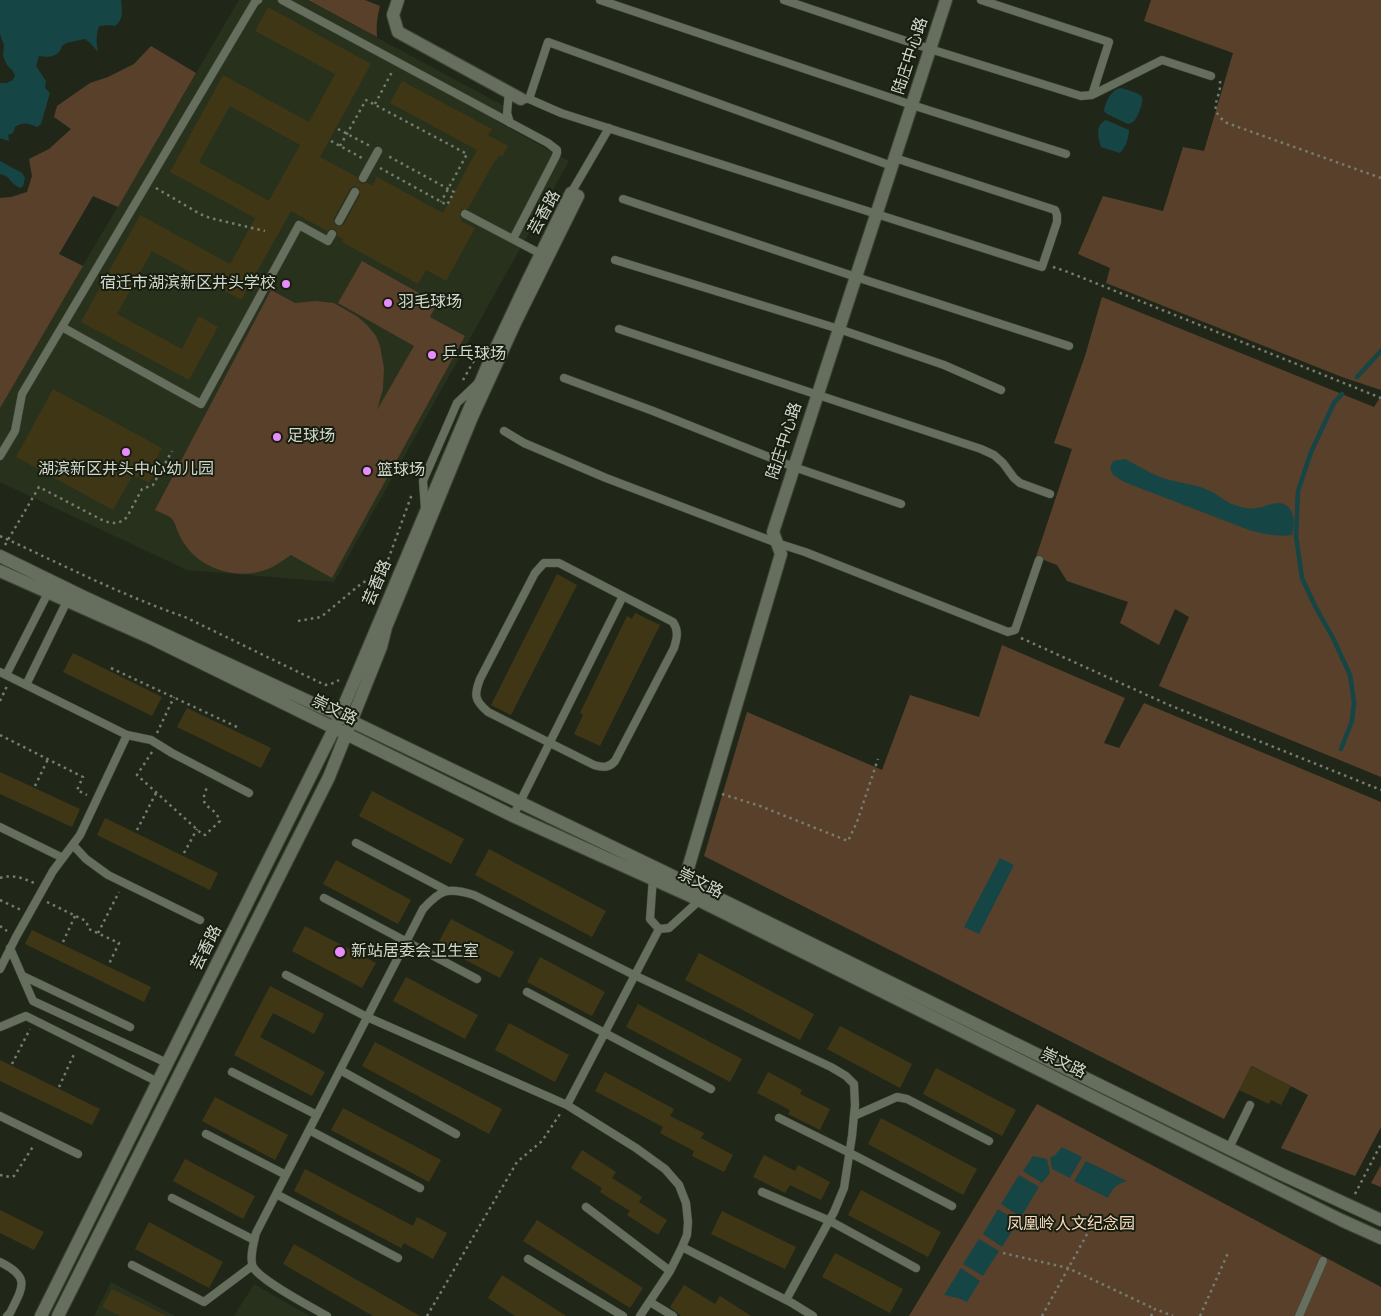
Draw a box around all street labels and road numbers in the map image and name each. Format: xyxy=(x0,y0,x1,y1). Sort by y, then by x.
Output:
street label: 陆庄中心路 xyxy=(890,15,932,97)
street label: 芸香路 xyxy=(525,187,565,239)
street label: 陆庄中心路 xyxy=(764,400,806,482)
street label: 芸香路 xyxy=(360,557,396,609)
street label: 崇文路 xyxy=(308,692,360,730)
street label: 崇文路 xyxy=(674,865,726,903)
street label: 芸香路 xyxy=(188,922,226,974)
street label: 崇文路 xyxy=(1037,1045,1089,1083)

